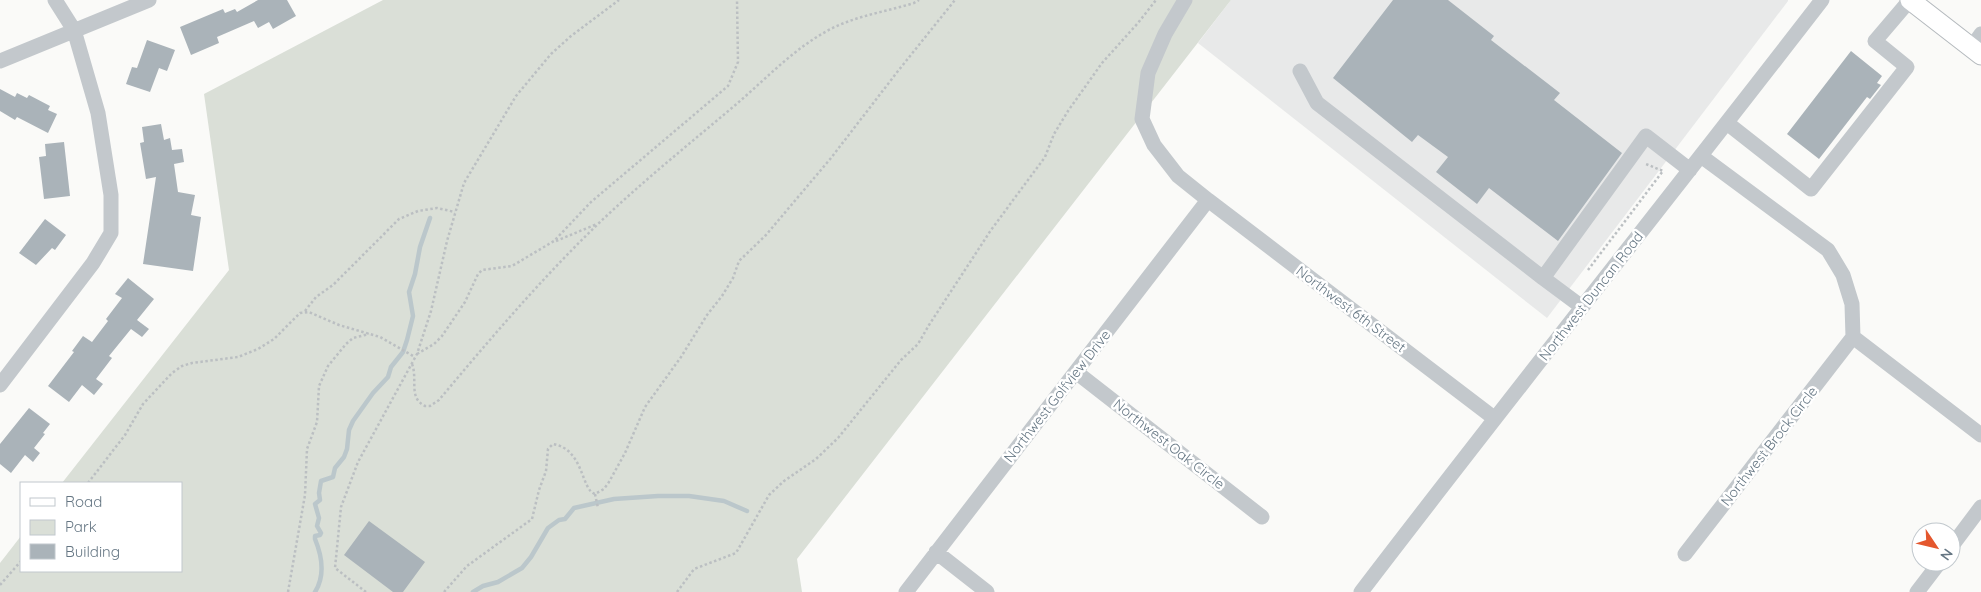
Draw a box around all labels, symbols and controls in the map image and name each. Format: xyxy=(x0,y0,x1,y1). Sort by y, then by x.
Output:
street label: Northwest Duncan Road xyxy=(1535,228,1647,364)
street label: Northwest 6th Street xyxy=(1293,262,1410,356)
street label: Northwest Golfview Drive xyxy=(1000,326,1114,466)
street label: Northwest Brock Circle xyxy=(1717,382,1821,509)
street label: Northwest Oak Circle xyxy=(1110,395,1228,493)
legend xyxy=(20,482,182,572)
text: Road xyxy=(65,492,102,511)
text: Park xyxy=(65,517,97,536)
north arrow xyxy=(1911,522,1961,572)
text: Building xyxy=(65,542,120,561)
text: N xyxy=(1936,545,1957,564)

